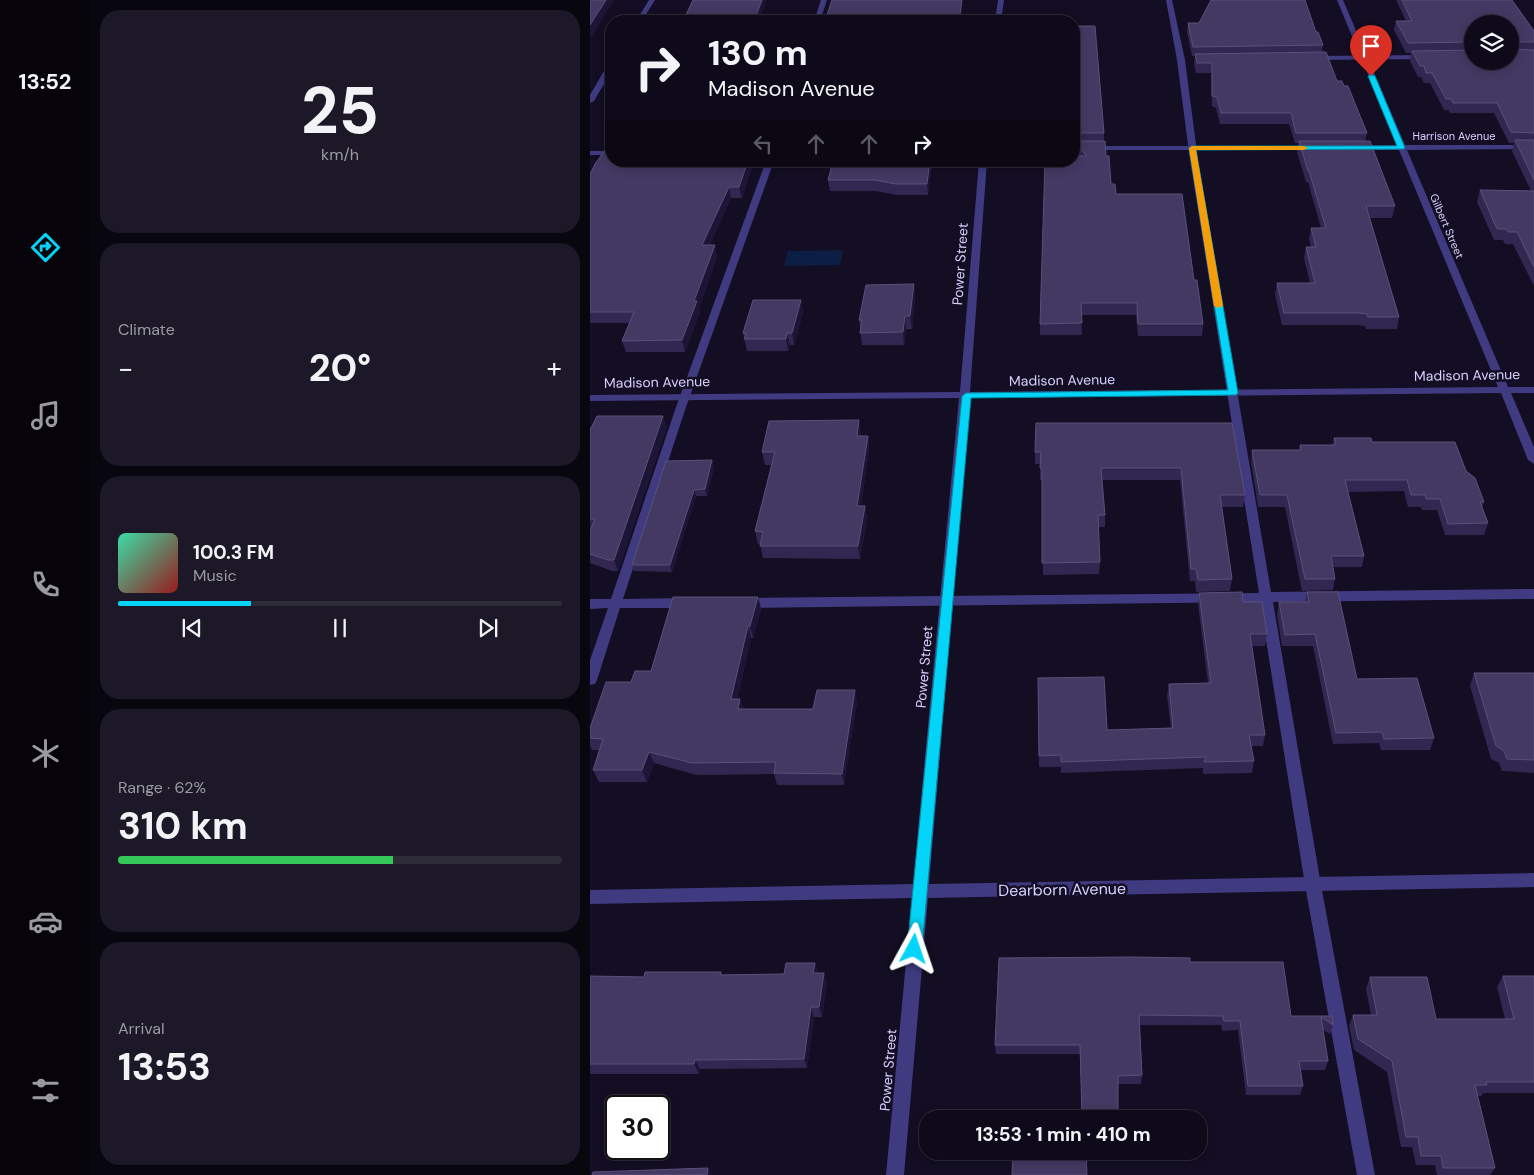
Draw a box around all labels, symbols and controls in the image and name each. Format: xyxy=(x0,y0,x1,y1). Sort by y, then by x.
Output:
map controls xyxy=(1464,15,1519,70)
button: layers xyxy=(1464,15,1519,70)
pin xyxy=(1350,25,1392,76)
text: 130 m xyxy=(708,30,808,76)
icon: arrive xyxy=(1357,32,1385,60)
icon: right xyxy=(625,35,690,100)
text: 13:52 xyxy=(18,67,72,96)
text: 25 xyxy=(301,69,379,153)
text: Madison Avenue xyxy=(708,74,875,103)
street label: Harrison Avenue xyxy=(1413,129,1495,143)
icon: left xyxy=(749,130,777,158)
icon: ahead xyxy=(802,130,830,158)
icon: ahead xyxy=(855,130,883,158)
icon: right xyxy=(908,130,936,158)
text: km/h xyxy=(321,144,359,165)
street label: Gilbert Street xyxy=(1427,191,1467,261)
street label: Power Street xyxy=(948,222,972,306)
icon: directions xyxy=(28,230,63,265)
text: Climate xyxy=(118,319,175,340)
text: 20° xyxy=(309,343,371,393)
text: − xyxy=(118,350,133,387)
text: + xyxy=(547,350,562,387)
street label: Madison Avenue xyxy=(1414,365,1520,385)
street label: Madison Avenue xyxy=(1009,370,1115,390)
street label: Madison Avenue xyxy=(604,372,710,392)
icon: music xyxy=(28,398,63,433)
text: 100.3 FM xyxy=(193,540,274,565)
text: Music xyxy=(193,565,237,586)
icon: phone xyxy=(28,567,63,602)
icon: previous xyxy=(178,614,206,642)
icon: pause xyxy=(326,614,354,642)
icon: next xyxy=(474,614,502,642)
street label: Power Street xyxy=(911,625,937,709)
icon: climate xyxy=(28,736,63,771)
text: Range · 62% xyxy=(118,777,206,798)
text: 310 km xyxy=(118,801,248,851)
street label: Dearborn Avenue xyxy=(998,878,1126,901)
icon: car xyxy=(28,904,63,939)
position arrow xyxy=(887,922,939,974)
text: Arrival xyxy=(118,1018,165,1039)
street label: Power Street xyxy=(875,1028,901,1112)
text: 13:53 xyxy=(118,1042,211,1092)
icon: filters xyxy=(28,1073,63,1108)
speed limit sign: 30 xyxy=(605,1095,670,1160)
text: 13:53 · 1 min · 410 m xyxy=(975,1122,1151,1147)

